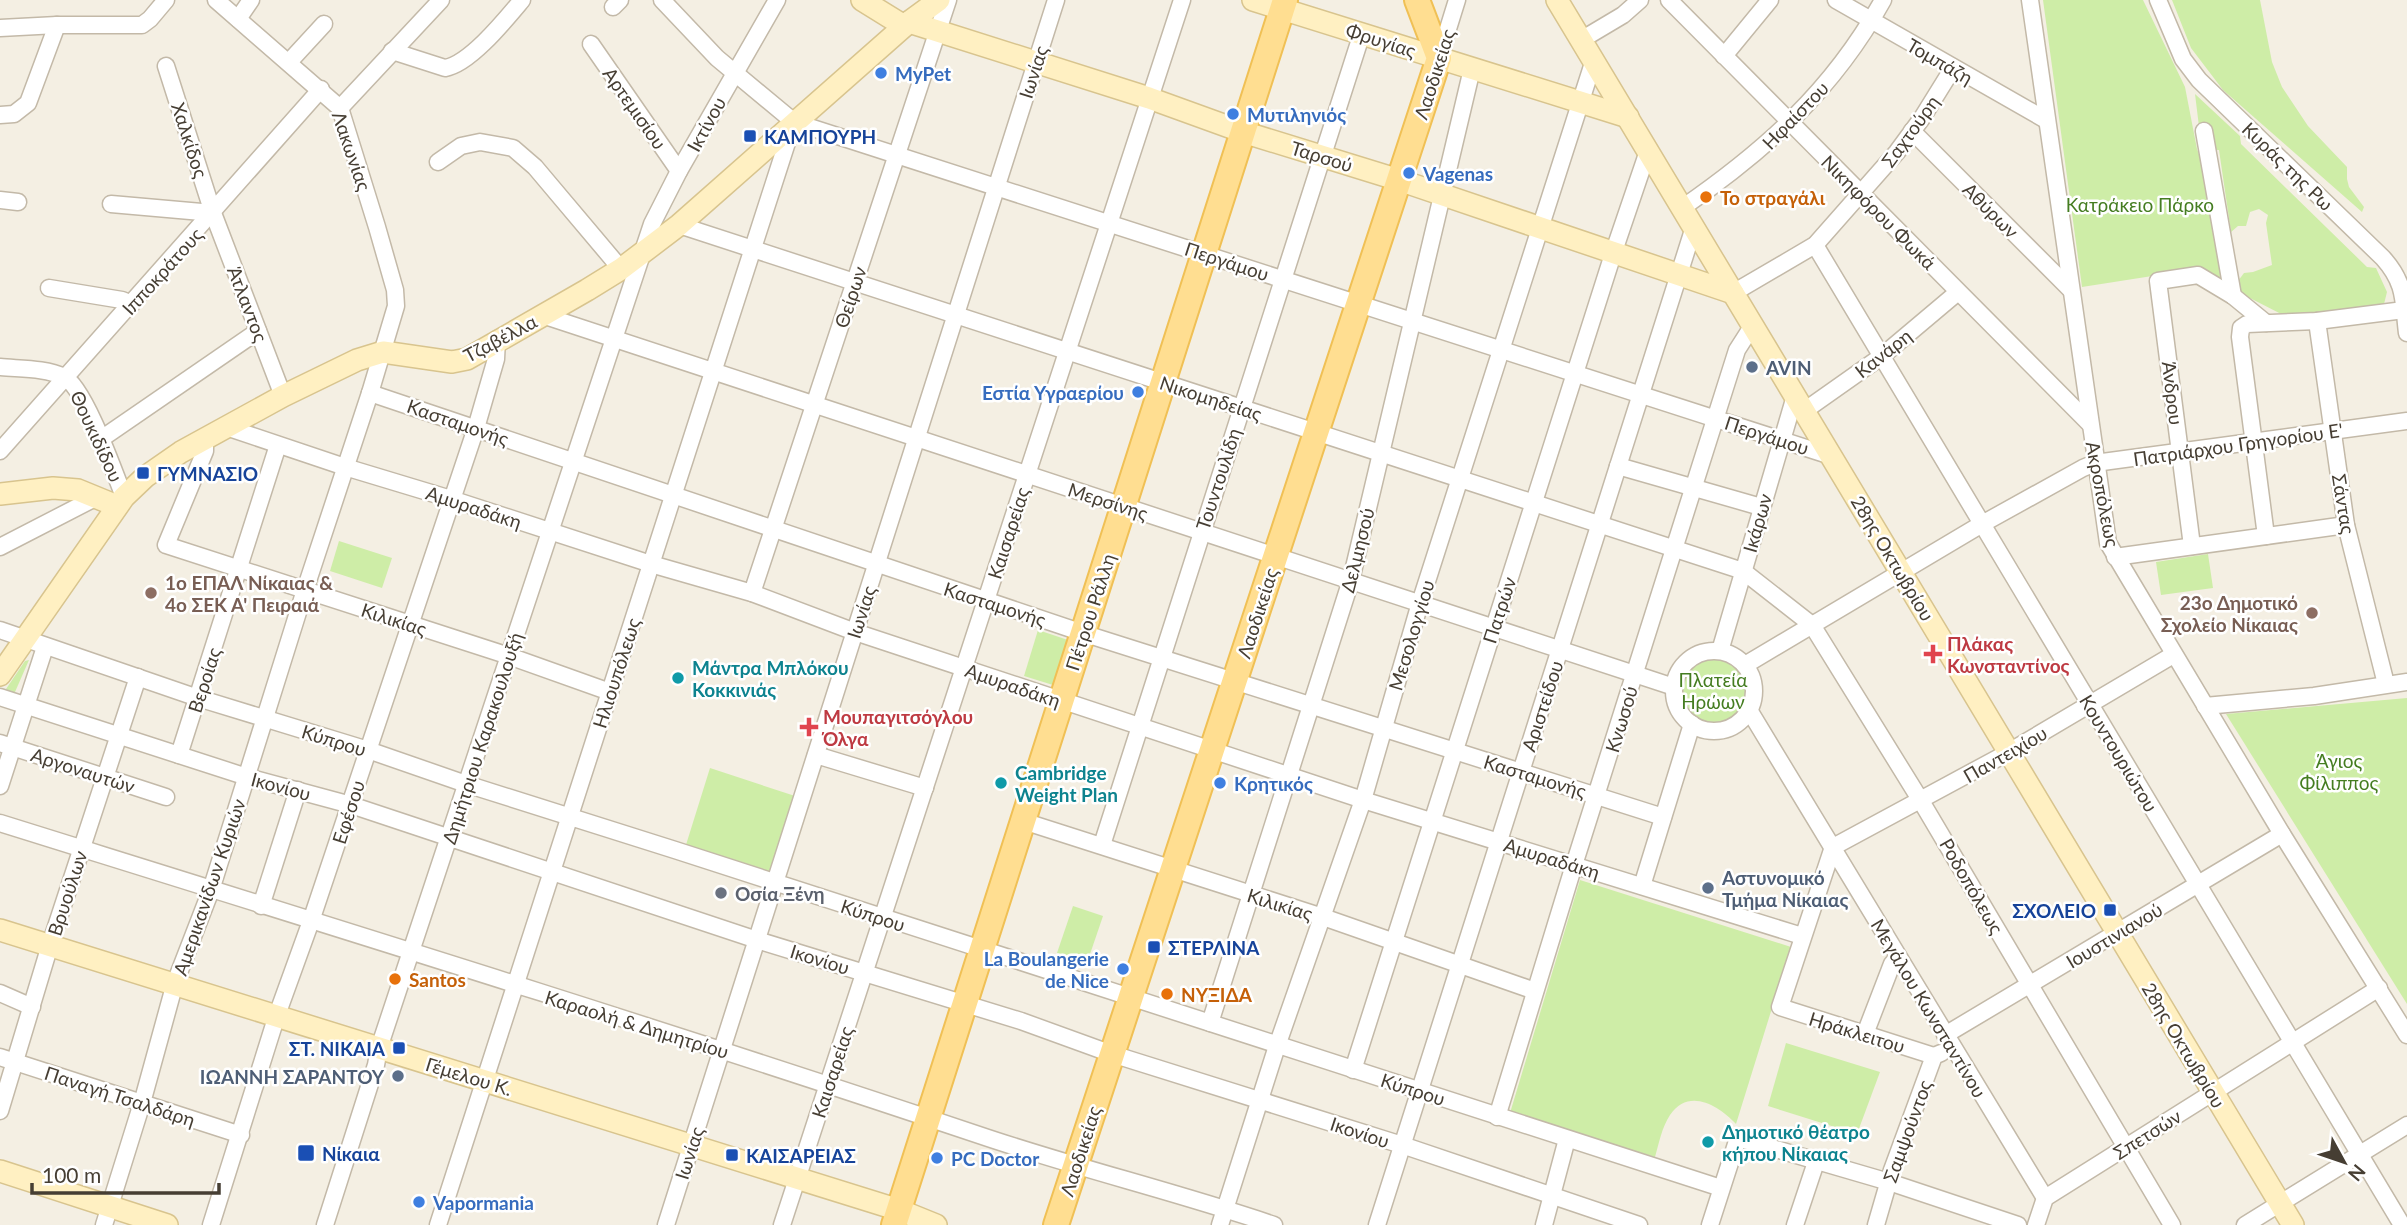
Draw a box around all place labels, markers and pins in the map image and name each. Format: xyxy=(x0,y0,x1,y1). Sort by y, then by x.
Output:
place label: MyPet xyxy=(895,62,951,85)
marker: MyPet xyxy=(873,65,889,81)
place label: Μυτιληνιός xyxy=(1247,103,1346,126)
marker: Μυτιληνιός xyxy=(1225,106,1241,122)
place label: KAΜΠΟΥΡΗ xyxy=(764,125,876,148)
marker: KAΜΠΟΥΡΗ xyxy=(742,128,758,144)
place label: Vagenas xyxy=(1422,162,1493,185)
marker: Vagenas xyxy=(1401,165,1417,181)
place label: Το στραγάλι xyxy=(1720,186,1826,209)
marker: Το στραγάλι xyxy=(1698,189,1714,205)
place label: AVIN xyxy=(1765,356,1812,379)
marker: AVIN xyxy=(1744,359,1760,375)
place label: Εστία Υγραερίου xyxy=(982,381,1124,404)
marker: Εστία Υγραερίου xyxy=(1130,384,1146,400)
place label: ΓΥΜΝΑΣΙΟ xyxy=(157,462,258,485)
marker: ΓΥΜΝΑΣΙΟ xyxy=(135,465,151,481)
place label: 1ο ΕΠΑΛ Νίκαιας & 4ο ΣΕΚ Α' Πειραιά xyxy=(165,571,333,616)
marker: 1ο ΕΠΑΛ Νίκαιας & 4ο ΣΕΚ Α' Πειραιά xyxy=(143,585,159,601)
place label: 23ο Δημοτικό Σχολείο Νίκαιας xyxy=(2161,591,2298,636)
marker: 23ο Δημοτικό Σχολείο Νίκαιας xyxy=(2304,605,2320,621)
place label: Πλάκας Κωνσταντίνος xyxy=(1947,632,2070,677)
marker: Πλάκας Κωνσταντίνος xyxy=(1925,646,1941,662)
place label: Μάντρα Μπλόκου Κοκκινιάς xyxy=(692,656,849,701)
marker: Μάντρα Μπλόκου Κοκκινιάς xyxy=(670,670,686,686)
place label: Μουπαγιτσόγλου Όλγα xyxy=(821,705,973,750)
marker: Μουπαγιτσόγλου Όλγα xyxy=(801,719,817,735)
place label: Cambridge Weight Plan xyxy=(1015,761,1118,806)
place label: Κρητικός xyxy=(1234,772,1313,795)
marker: Cambridge Weight Plan xyxy=(993,775,1009,791)
marker: Κρητικός xyxy=(1212,775,1228,791)
place label: Αστυνομικό Τμήμα Νίκαιας xyxy=(1721,866,1849,911)
marker: Αστυνομικό Τμήμα Νίκαιας xyxy=(1700,880,1716,896)
place label: Οσία Ξένη xyxy=(735,882,825,905)
marker: Οσία Ξένη xyxy=(713,885,729,901)
place label: ΣΧΟΛΕΙΟ xyxy=(2012,899,2096,922)
marker: ΣΧΟΛΕΙΟ xyxy=(2102,902,2118,918)
place label: ΣΤΕΡΛΙΝΑ xyxy=(1168,936,1260,959)
marker: ΣΤΕΡΛΙΝΑ xyxy=(1146,939,1162,955)
place label: La Boulangerie de Nice xyxy=(984,947,1109,992)
marker: La Boulangerie de Nice xyxy=(1115,961,1131,977)
place label: Santos xyxy=(409,968,466,991)
marker: Santos xyxy=(387,971,403,987)
place label: ΝΥΞΙΔΑ xyxy=(1181,983,1253,1006)
marker: ΝΥΞΙΔΑ xyxy=(1159,986,1175,1002)
place label: ΣΤ. ΝΙΚΑΙΑ xyxy=(289,1037,386,1060)
marker: ΣΤ. ΝΙΚΑΙΑ xyxy=(391,1040,407,1056)
place label: ΙΩΆΝΝΗ ΣΑΡΑΝΤΟΥ xyxy=(200,1065,385,1088)
marker: ΙΩΆΝΝΗ ΣΑΡΑΝΤΟΥ xyxy=(390,1068,406,1084)
place label: Δημοτικό θέατρο κήπου Νίκαιας xyxy=(1722,1120,1870,1165)
marker: Δημοτικό θέατρο κήπου Νίκαιας xyxy=(1700,1134,1716,1150)
place label: Νίκαια xyxy=(322,1142,380,1165)
marker: Νίκαια xyxy=(296,1143,316,1163)
place label: ΚΑΙΣΑΡΕΙΑΣ xyxy=(746,1144,856,1167)
marker: ΚΑΙΣΑΡΕΙΑΣ xyxy=(724,1147,740,1163)
place label: PC Doctor xyxy=(951,1147,1040,1170)
marker: PC Doctor xyxy=(929,1150,945,1166)
place label: Vapormania xyxy=(432,1191,534,1214)
marker: Vapormania xyxy=(411,1194,427,1210)

